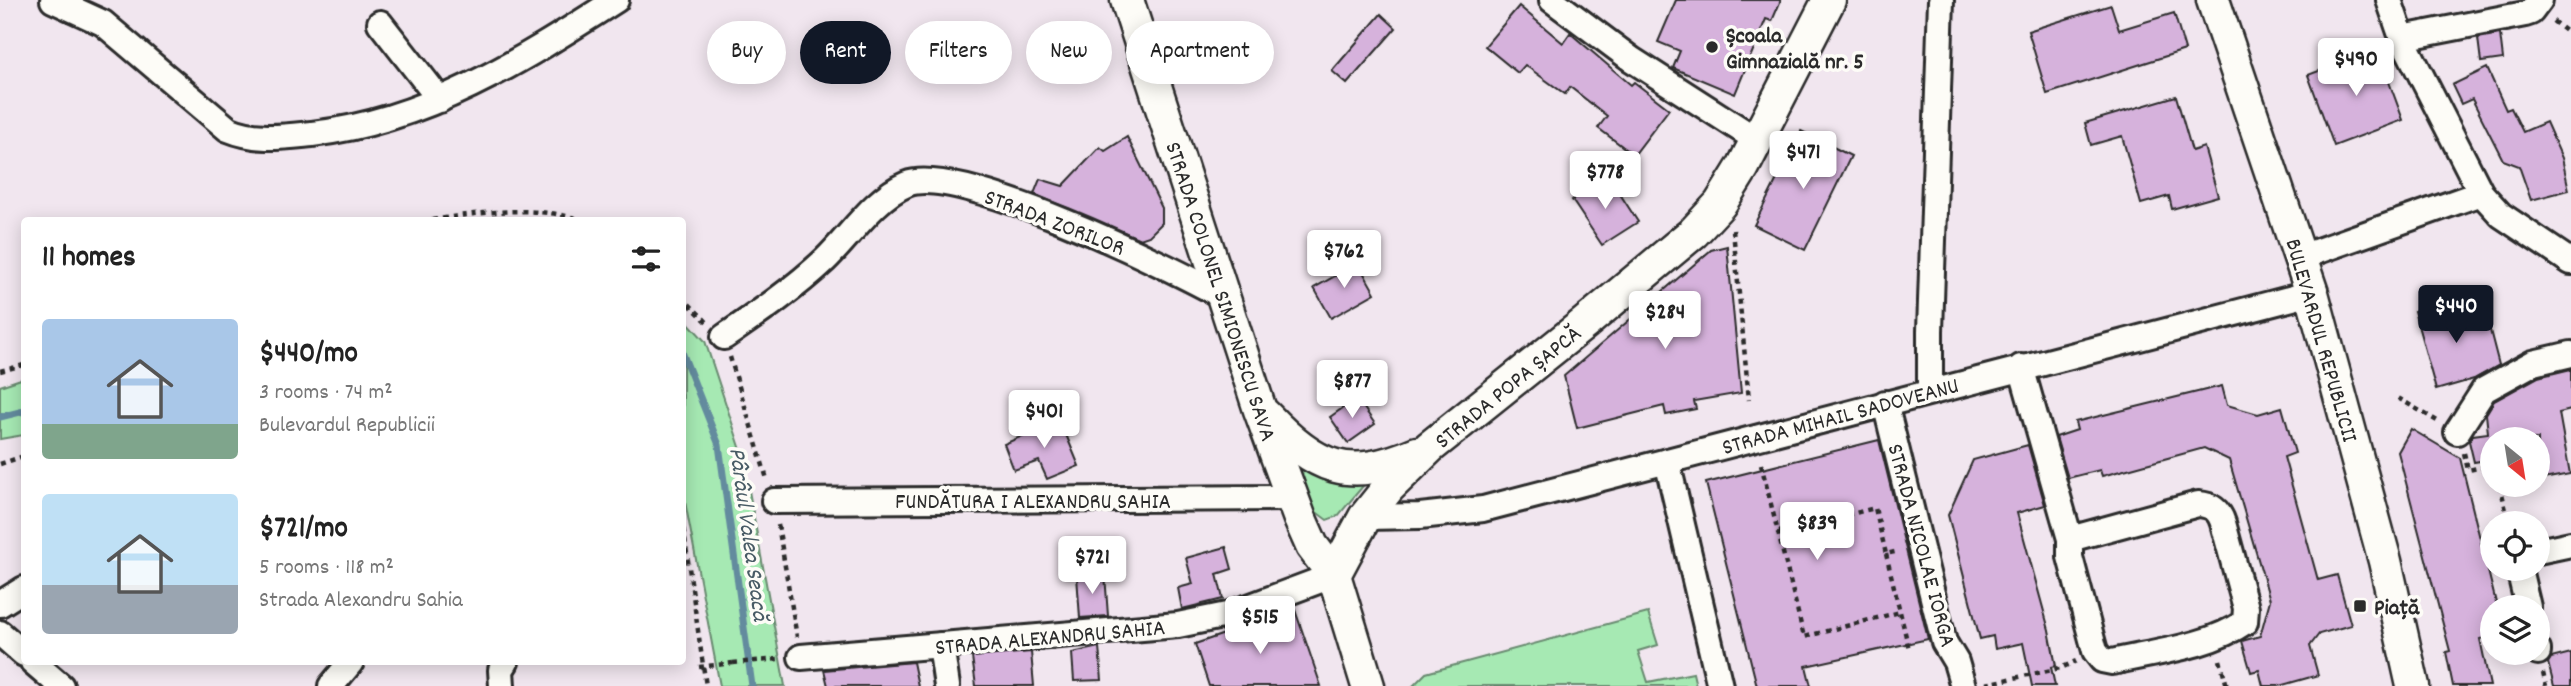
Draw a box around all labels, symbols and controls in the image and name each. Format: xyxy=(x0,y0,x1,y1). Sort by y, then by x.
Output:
chip: Buy xyxy=(707,21,786,84)
chip: Rent xyxy=(800,21,891,84)
chip: Filters xyxy=(905,21,1012,84)
chip: New xyxy=(1026,21,1112,84)
chip: Apartment xyxy=(1126,21,1274,84)
place label: Școala Gimnazială nr. 5 xyxy=(1726,21,1864,80)
pin: $490 xyxy=(2315,38,2397,98)
marker: Școala Gimnazială nr. 5 xyxy=(1704,39,1720,55)
text: $490 xyxy=(2334,44,2378,77)
pin: $471 xyxy=(1762,132,1844,191)
text: $471 xyxy=(1785,137,1821,170)
street label: STRADA COLONEL SIMIONESCU SAVA xyxy=(1155,138,1283,446)
pin: $778 xyxy=(1564,152,1646,211)
text: $778 xyxy=(1586,157,1624,190)
street label: STRADA ZORILOR xyxy=(979,182,1129,266)
pin: $762 xyxy=(1303,230,1385,290)
street label: BULEVARDUL REPUBLICII xyxy=(2275,235,2365,447)
text: $762 xyxy=(1323,236,1365,269)
text: 11 homes xyxy=(42,238,136,281)
icon: filters xyxy=(627,240,665,278)
pin: $440 xyxy=(2415,286,2497,345)
text: $440 xyxy=(2434,291,2478,324)
pin: $284 xyxy=(1624,292,1706,351)
text: $284 xyxy=(1645,297,1685,330)
street label: STRADA POPA ȘAPCĂ xyxy=(1429,319,1590,458)
text: $440/mo xyxy=(259,334,358,377)
icon: home xyxy=(98,347,182,431)
pin: $877 xyxy=(1311,360,1393,420)
text: $877 xyxy=(1333,366,1371,399)
street label: STRADA MIHAIL SADOVEANU xyxy=(1719,371,1963,466)
text: 3 rooms · 74 m² xyxy=(259,377,393,410)
pin: $401 xyxy=(1003,391,1085,450)
text: $401 xyxy=(1025,396,1063,429)
text: Bulevardul Republicii xyxy=(259,410,435,443)
north arrow xyxy=(2480,427,2550,497)
map controls xyxy=(2480,427,2550,665)
street label: STRADA NICOLAE IORGA xyxy=(1877,441,1963,651)
water label: Pârâul Valea Seacă xyxy=(718,445,776,626)
street label: FUNDĂTURA I ALEXANDRU SAHIA xyxy=(895,487,1171,520)
pin: $839 xyxy=(1776,503,1858,562)
text: $839 xyxy=(1796,508,1838,541)
text: $721/mo xyxy=(259,509,348,552)
button: locate xyxy=(2480,511,2550,581)
icon: home xyxy=(98,522,182,606)
pin: $721 xyxy=(1051,536,1133,596)
text: $721 xyxy=(1074,542,1110,575)
text: 5 rooms · 118 m² xyxy=(259,552,394,585)
text: Strada Alexandru Sahia xyxy=(259,585,463,618)
place label: Piață xyxy=(2374,593,2420,626)
button: layers xyxy=(2480,595,2550,665)
pin: $515 xyxy=(1219,596,1301,656)
marker: Piață xyxy=(2352,598,2368,614)
text: $515 xyxy=(1241,602,1279,635)
street label: STRADA ALEXANDRU SAHIA xyxy=(934,613,1167,666)

